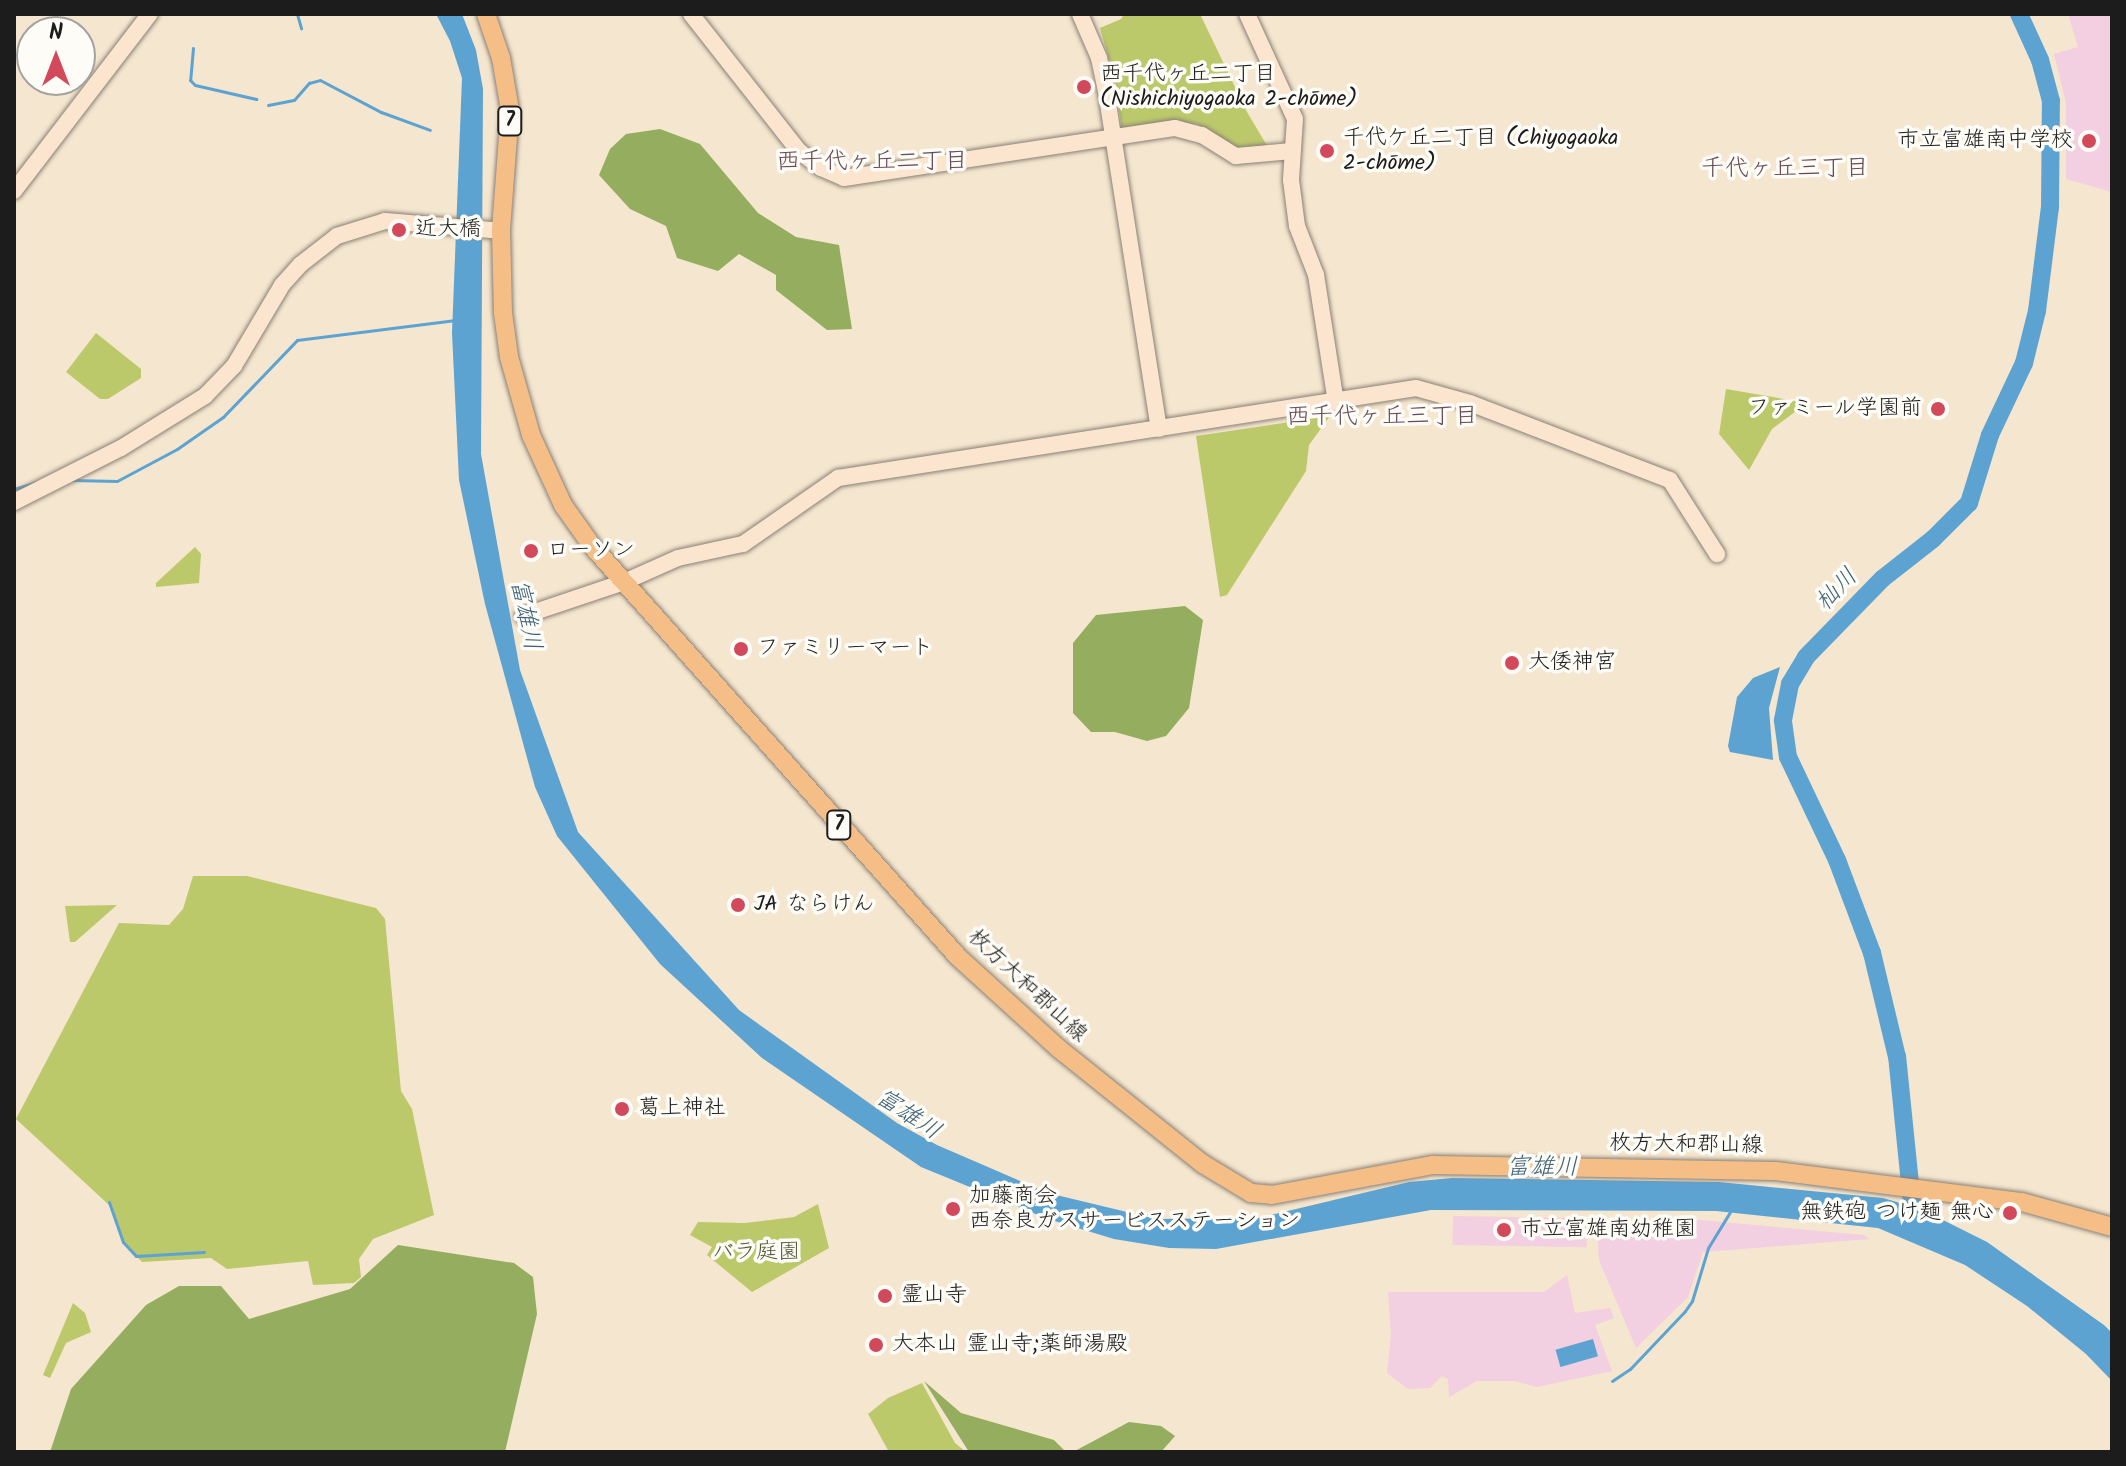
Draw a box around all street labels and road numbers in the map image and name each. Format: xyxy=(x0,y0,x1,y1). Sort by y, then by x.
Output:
road number: 7 xyxy=(496,105,524,137)
road number: 7 xyxy=(825,809,853,841)
street label: 枚方大和郡山線 xyxy=(962,924,1092,1048)
street label: 枚方大和郡山線 xyxy=(1609,1130,1763,1160)

